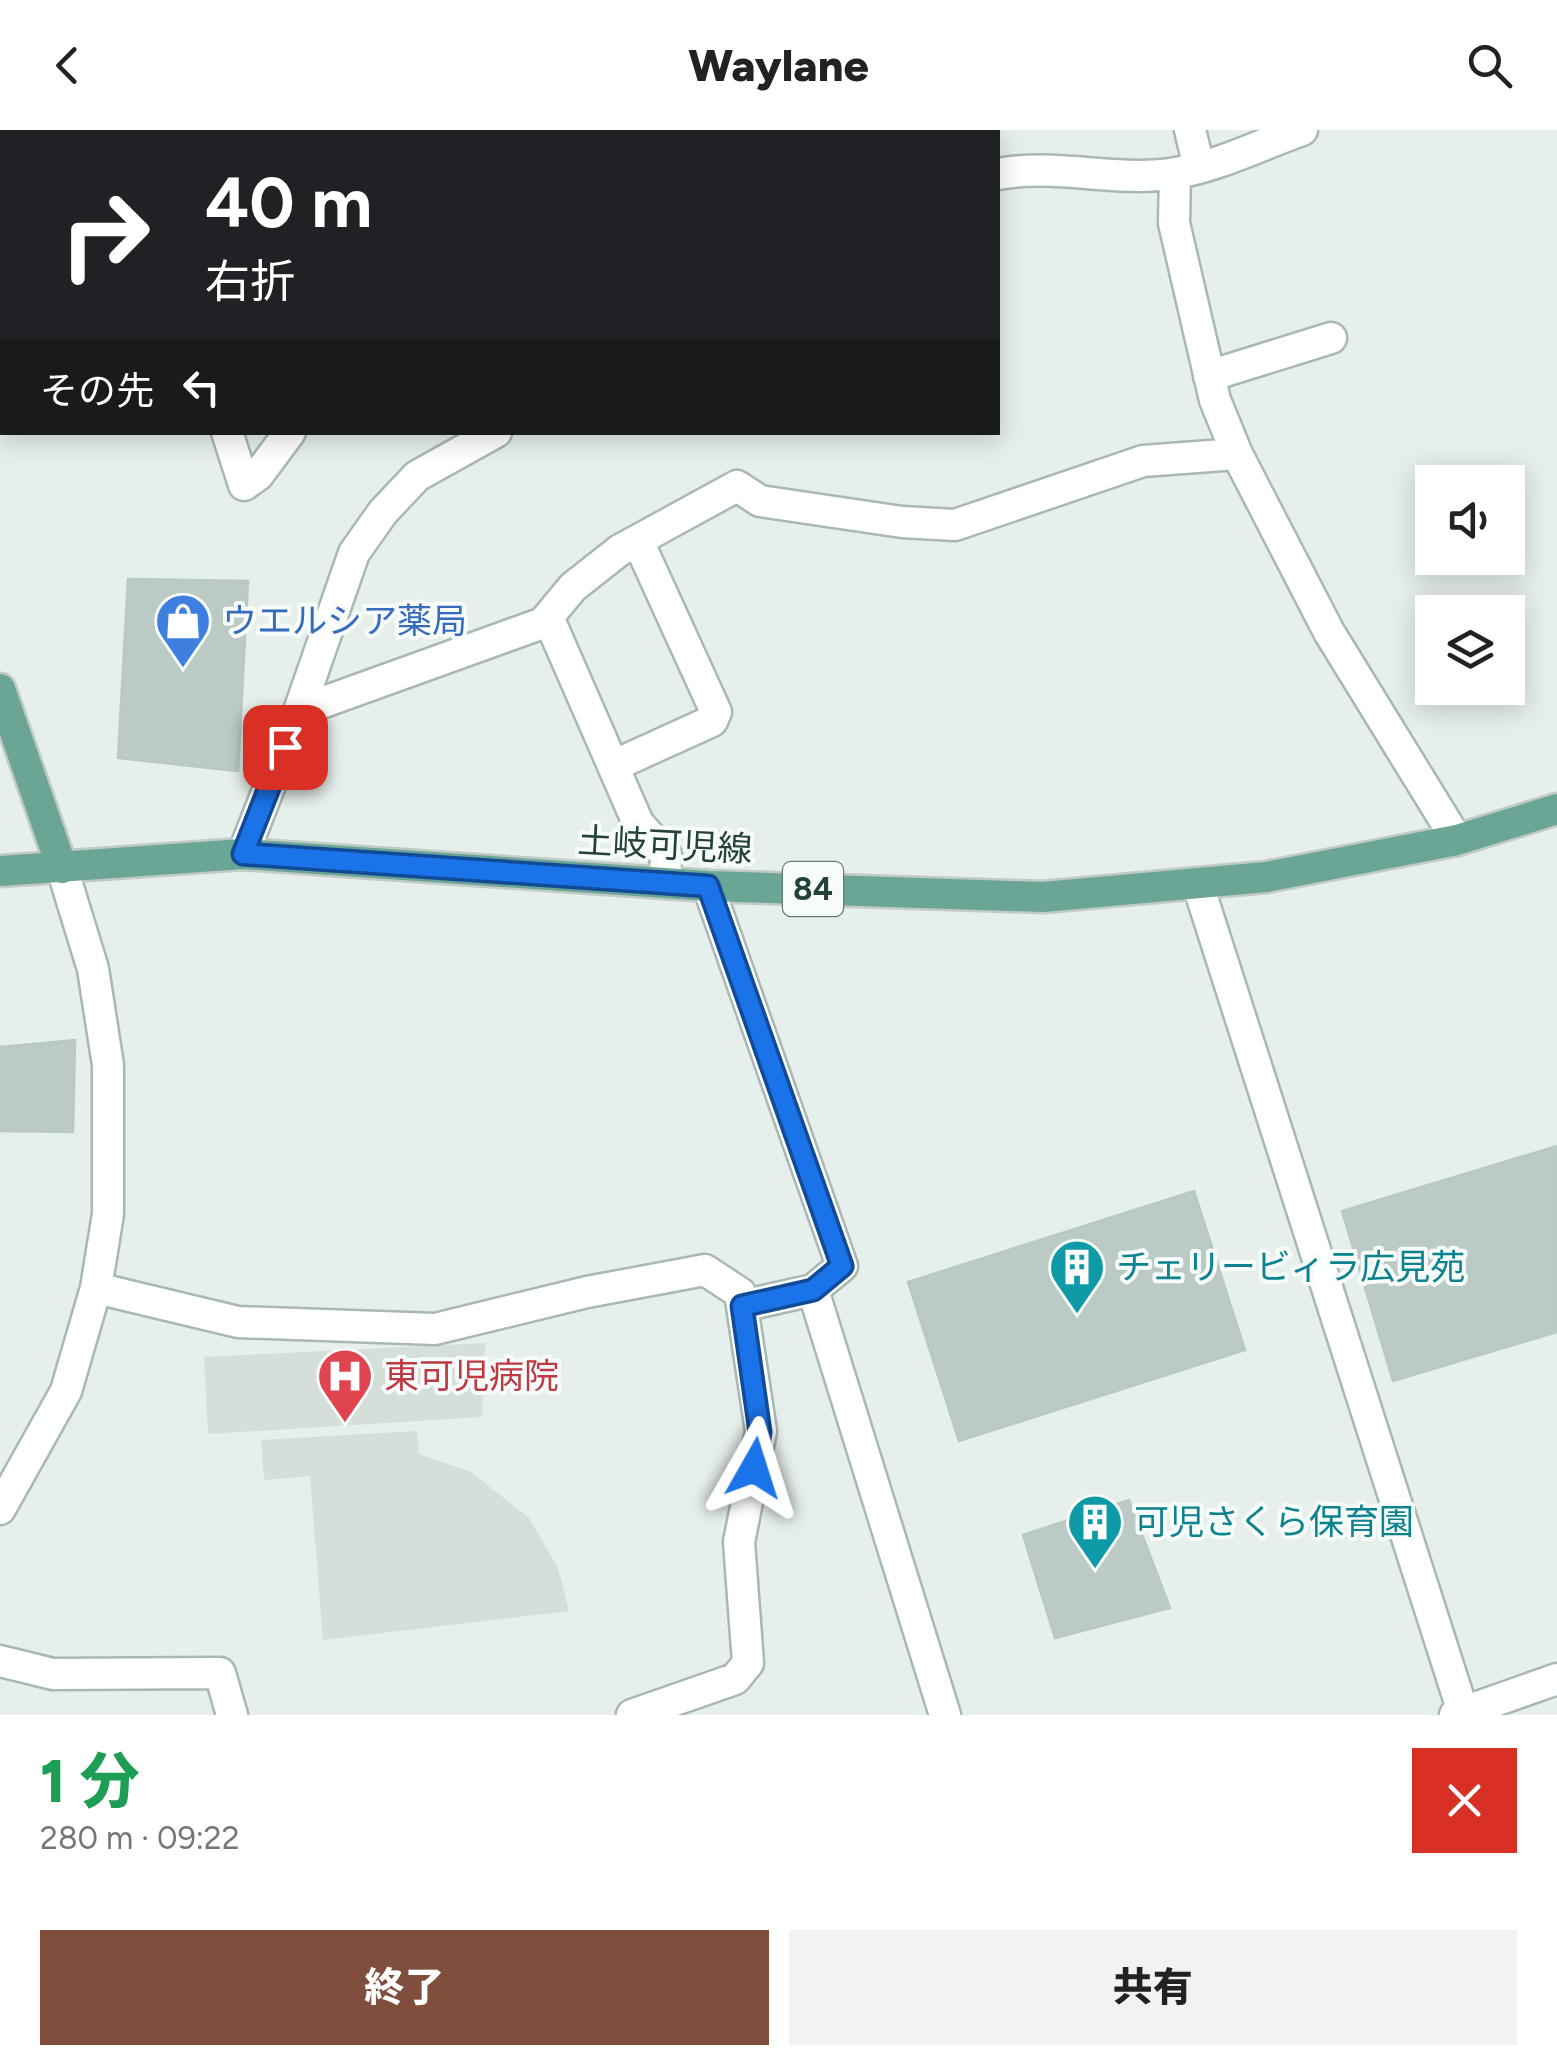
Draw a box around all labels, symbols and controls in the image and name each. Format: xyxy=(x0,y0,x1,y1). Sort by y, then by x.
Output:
icon: back xyxy=(40,38,95,93)
text: Waylane xyxy=(688,38,869,92)
icon: search xyxy=(1462,38,1517,93)
text: 40 m xyxy=(205,160,372,245)
icon: right xyxy=(40,170,170,300)
text: 右折 xyxy=(205,254,295,308)
icon: left xyxy=(174,360,229,415)
text: その先 xyxy=(40,368,154,414)
map controls xyxy=(1415,465,1525,705)
button: sound xyxy=(1415,465,1525,575)
shop icon: ウエルシア薬局 xyxy=(153,591,213,670)
button: layers xyxy=(1415,595,1525,705)
place label: ウエルシア薬局 xyxy=(222,600,467,642)
pin xyxy=(243,705,328,790)
icon: arrive xyxy=(258,720,313,775)
street label: 土岐可児線 xyxy=(577,819,753,871)
road number: 84 xyxy=(783,862,843,916)
building icon: チェリービィラ広見苑 xyxy=(1047,1237,1107,1316)
place label: チェリービィラ広見苑 xyxy=(1116,1246,1465,1288)
hospital icon: 東可児病院 xyxy=(315,1346,375,1425)
place label: 東可児病院 xyxy=(384,1355,559,1397)
position arrow xyxy=(702,1416,806,1520)
building icon: 可児さくら保育園 xyxy=(1065,1492,1125,1571)
place label: 可児さくら保育園 xyxy=(1134,1501,1414,1543)
text: 1 分 xyxy=(40,1745,140,1817)
button: close xyxy=(1412,1748,1517,1853)
text: 280 m · 09:22 xyxy=(40,1819,240,1857)
button: 終了 xyxy=(40,1930,769,2045)
button: 共有 xyxy=(789,1930,1517,2045)

